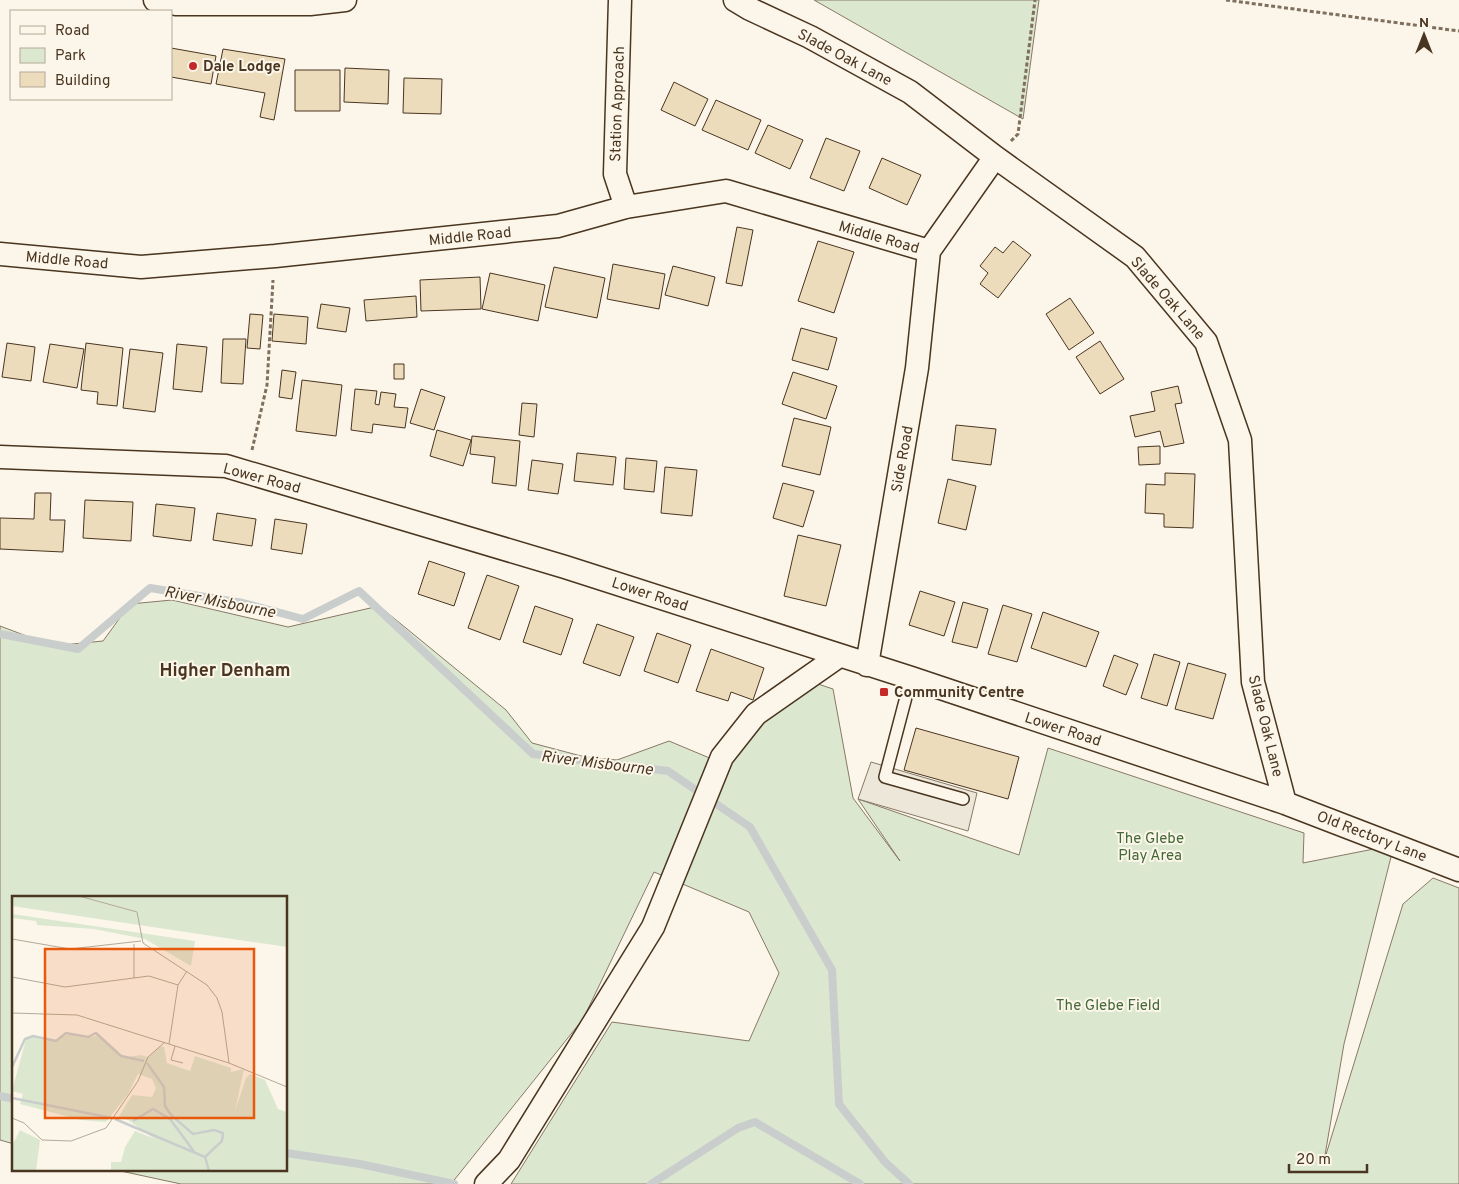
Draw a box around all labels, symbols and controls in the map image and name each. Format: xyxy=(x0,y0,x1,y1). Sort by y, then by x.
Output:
legend xyxy=(10,10,172,100)
north arrow xyxy=(1399,10,1449,60)
text: N xyxy=(1419,15,1429,32)
text: Road xyxy=(55,22,90,41)
street label: Slade Oak Lane xyxy=(794,25,895,91)
street label: Station Approach xyxy=(607,46,630,162)
text: Park xyxy=(55,47,86,66)
place label: Dale Lodge xyxy=(203,58,281,77)
marker: Dale Lodge xyxy=(187,60,199,72)
text: Building xyxy=(55,72,110,91)
street label: Middle Road xyxy=(836,218,921,259)
street label: Middle Road xyxy=(428,224,512,251)
street label: Middle Road xyxy=(25,248,109,275)
street label: Slade Oak Lane xyxy=(1125,253,1208,345)
street label: Side Road xyxy=(888,424,919,494)
street label: Lower Road xyxy=(221,460,302,499)
street label: Lower Road xyxy=(609,574,690,617)
water label: River Misbourne xyxy=(162,582,278,624)
district label: Higher Denham xyxy=(159,660,291,683)
street label: Slade Oak Lane xyxy=(1243,673,1286,779)
place label: Community Centre xyxy=(894,684,1024,703)
marker: Community Centre xyxy=(878,686,890,698)
street label: Lower Road xyxy=(1022,709,1103,752)
water label: River Misbourne xyxy=(540,747,655,781)
street label: Old Rectory Lane xyxy=(1314,808,1429,867)
park label: The Glebe Play Area xyxy=(1116,830,1184,866)
inset map xyxy=(12,896,288,1172)
park label: The Glebe Field xyxy=(1056,997,1160,1016)
scale bar xyxy=(1289,1142,1366,1174)
text: 20 m xyxy=(1296,1151,1331,1170)

